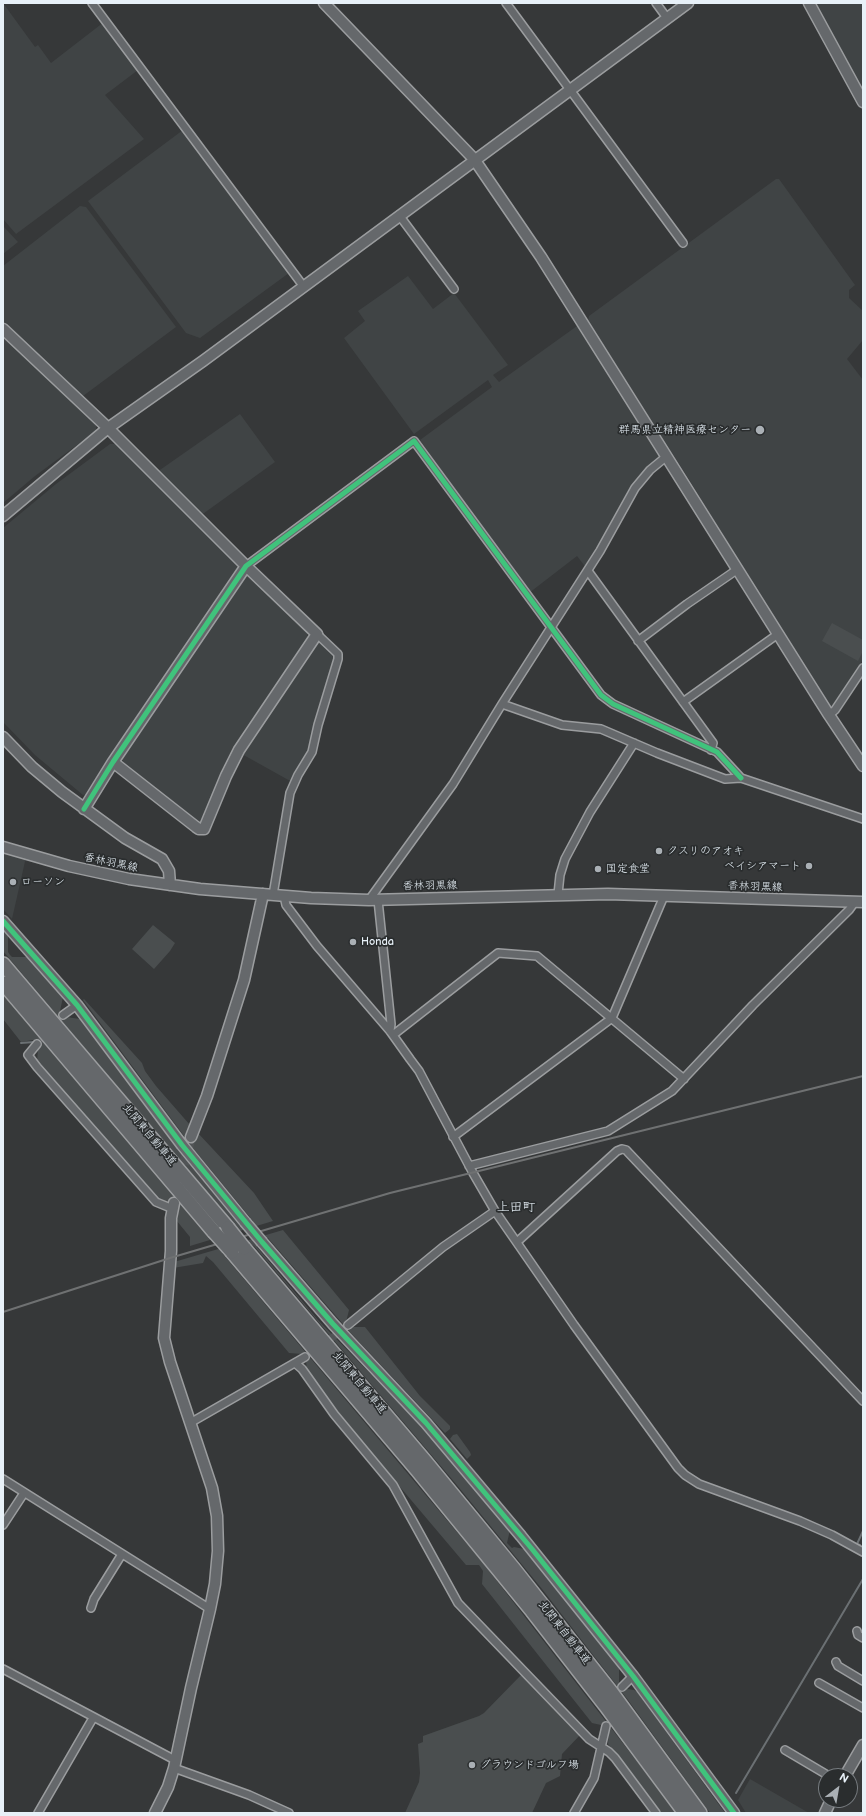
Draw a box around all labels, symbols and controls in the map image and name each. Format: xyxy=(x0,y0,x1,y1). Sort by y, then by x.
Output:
place label: 群馬県立精神医療センター xyxy=(619,423,751,437)
marker: 群馬県立精神医療センター xyxy=(754,424,766,436)
place label: クスリのアオキ xyxy=(667,844,744,858)
marker: クスリのアオキ xyxy=(654,846,664,856)
street label: 香林羽黒線 xyxy=(83,851,139,875)
place label: ベイシアマート xyxy=(724,859,801,873)
marker: ベイシアマート xyxy=(804,861,814,871)
place label: 国定食堂 xyxy=(606,862,650,876)
marker: 国定食堂 xyxy=(593,864,603,874)
place label: ローソン xyxy=(21,875,65,889)
marker: ローソン xyxy=(8,877,18,887)
street label: 香林羽黒線 xyxy=(402,879,458,893)
street label: 香林羽黒線 xyxy=(727,879,783,895)
place label: Honda xyxy=(361,935,394,949)
marker: Honda xyxy=(348,937,358,947)
street label: 北関東自動車道 xyxy=(119,1101,179,1169)
district label: 上田町 xyxy=(497,1200,535,1216)
street label: 北関東自動車道 xyxy=(329,1349,389,1417)
street label: 北関東自動車道 xyxy=(535,1599,593,1667)
place label: グラウンドゴルフ場 xyxy=(480,1758,579,1772)
marker: グラウンドゴルフ場 xyxy=(467,1760,477,1770)
north arrow xyxy=(818,1768,858,1808)
text: N xyxy=(837,1770,851,1786)

